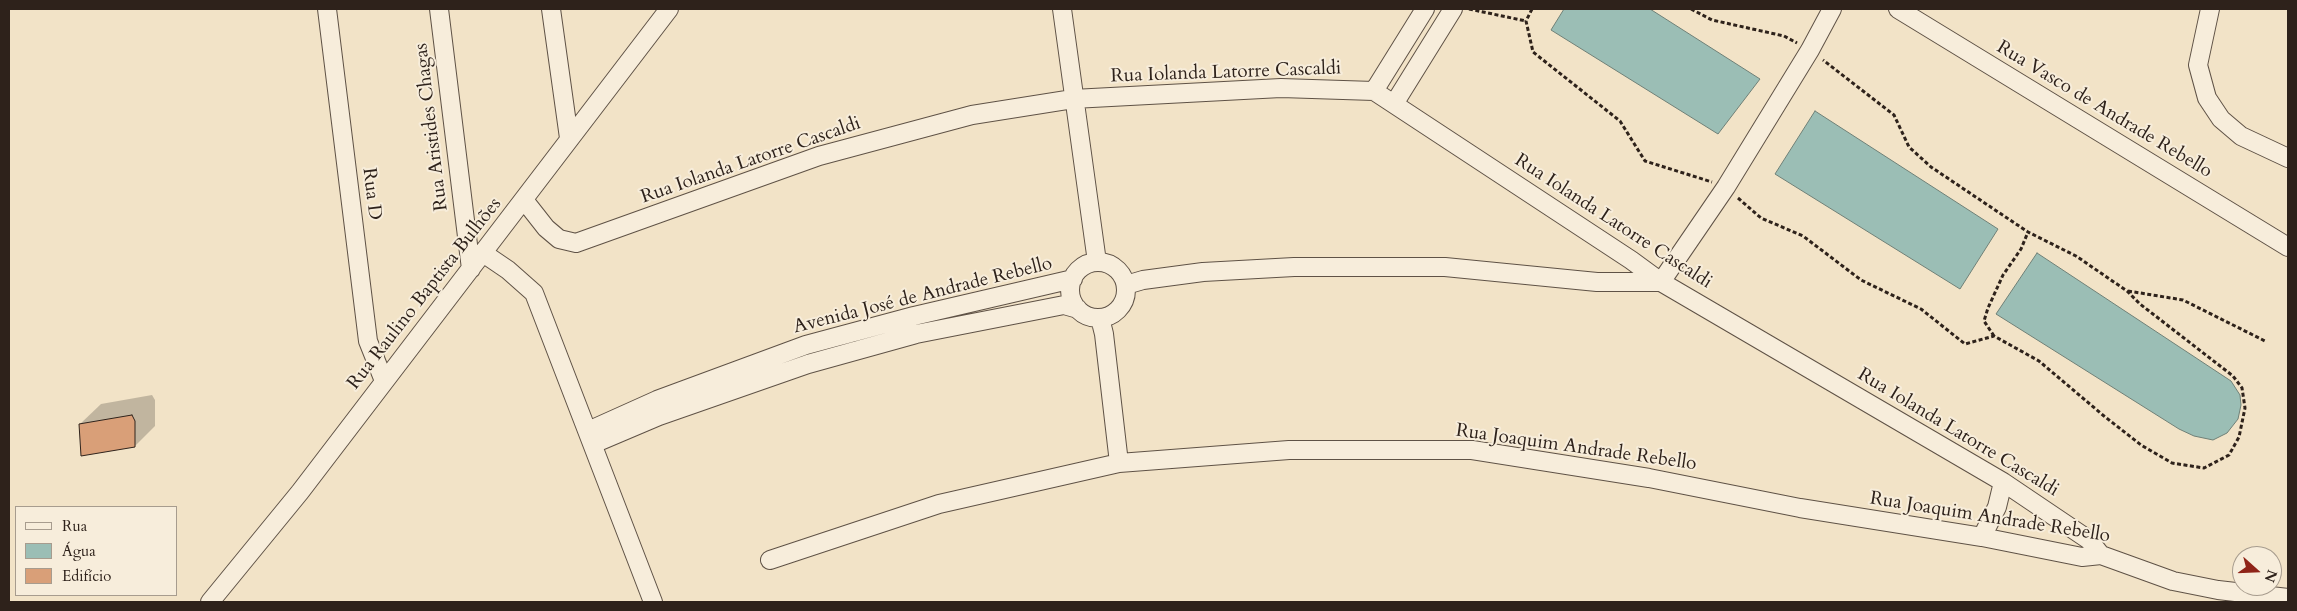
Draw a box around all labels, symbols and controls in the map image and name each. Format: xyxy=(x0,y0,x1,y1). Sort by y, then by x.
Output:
street label: Rua Vasco de Andrade Rebello xyxy=(1992,37,2216,183)
street label: Rua Aristides Chagas xyxy=(410,42,454,212)
street label: Rua Iolanda Latorre Cascaldi xyxy=(1110,58,1342,88)
street label: Rua Iolanda Latorre Cascaldi xyxy=(638,113,864,209)
street label: Rua Iolanda Latorre Cascaldi xyxy=(1510,150,1716,294)
street label: Rua D xyxy=(356,167,386,221)
street label: Rua Raulino Baptista Bulhões xyxy=(343,194,507,394)
street label: Avenida José de Andrade Rebello xyxy=(791,253,1055,339)
street label: Rua Iolanda Latorre Cascaldi xyxy=(1853,364,2063,502)
street label: Rua Joaquim Andrade Rebello xyxy=(1454,420,1698,476)
street label: Rua Joaquim Andrade Rebello xyxy=(1868,488,2112,548)
legend xyxy=(15,506,178,596)
text: Rua xyxy=(62,516,87,536)
text: Água xyxy=(62,541,96,561)
north arrow xyxy=(2232,546,2282,596)
text: Edifício xyxy=(62,566,111,586)
text: N xyxy=(2260,567,2282,585)

